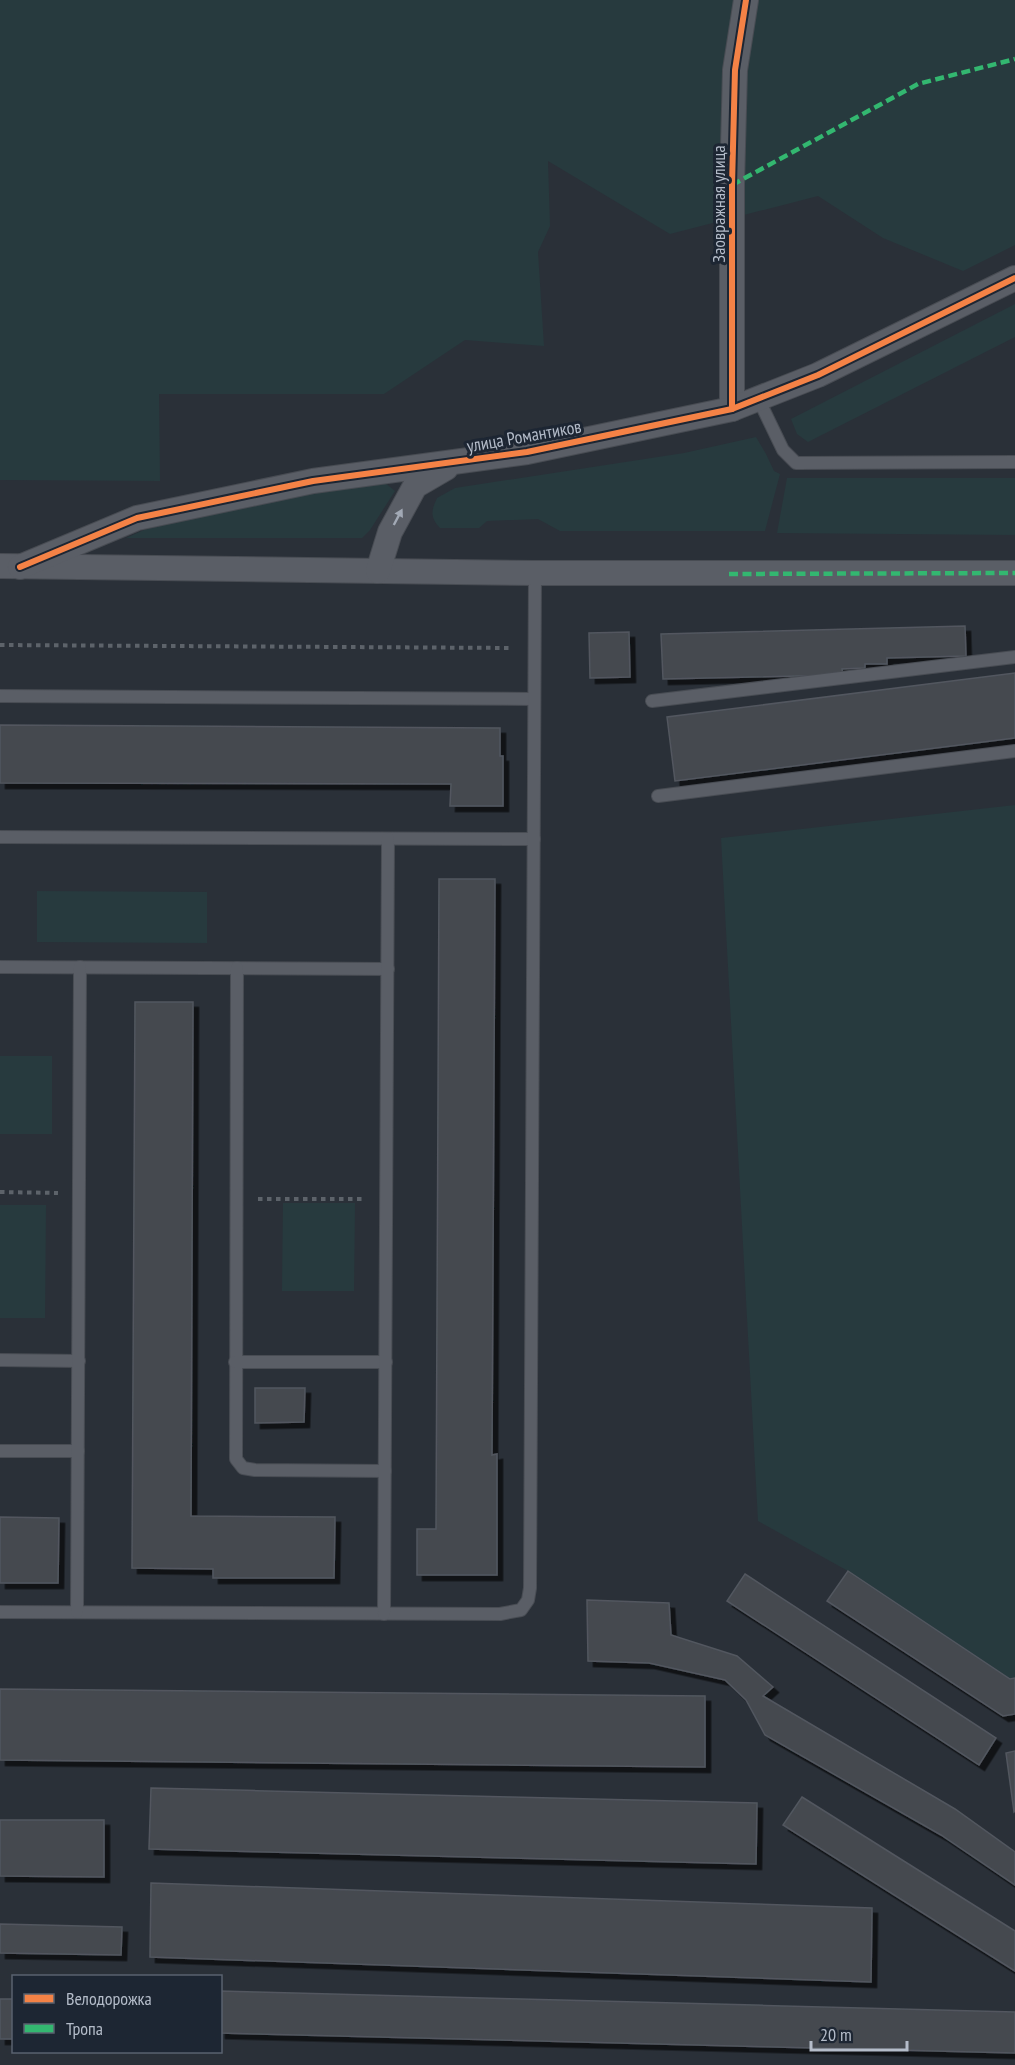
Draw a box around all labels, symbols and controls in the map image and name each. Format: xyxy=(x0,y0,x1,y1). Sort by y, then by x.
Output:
street label: Заовражная улица xyxy=(707,145,730,263)
street label: улица Романтиков xyxy=(465,415,583,457)
one-way arrow xyxy=(393,508,403,525)
legend xyxy=(12,1975,222,2053)
text: Велодорожка xyxy=(66,1987,152,2010)
scale bar xyxy=(811,2014,907,2052)
text: Тропа xyxy=(66,2017,103,2040)
text: 20 m xyxy=(820,2023,852,2046)

